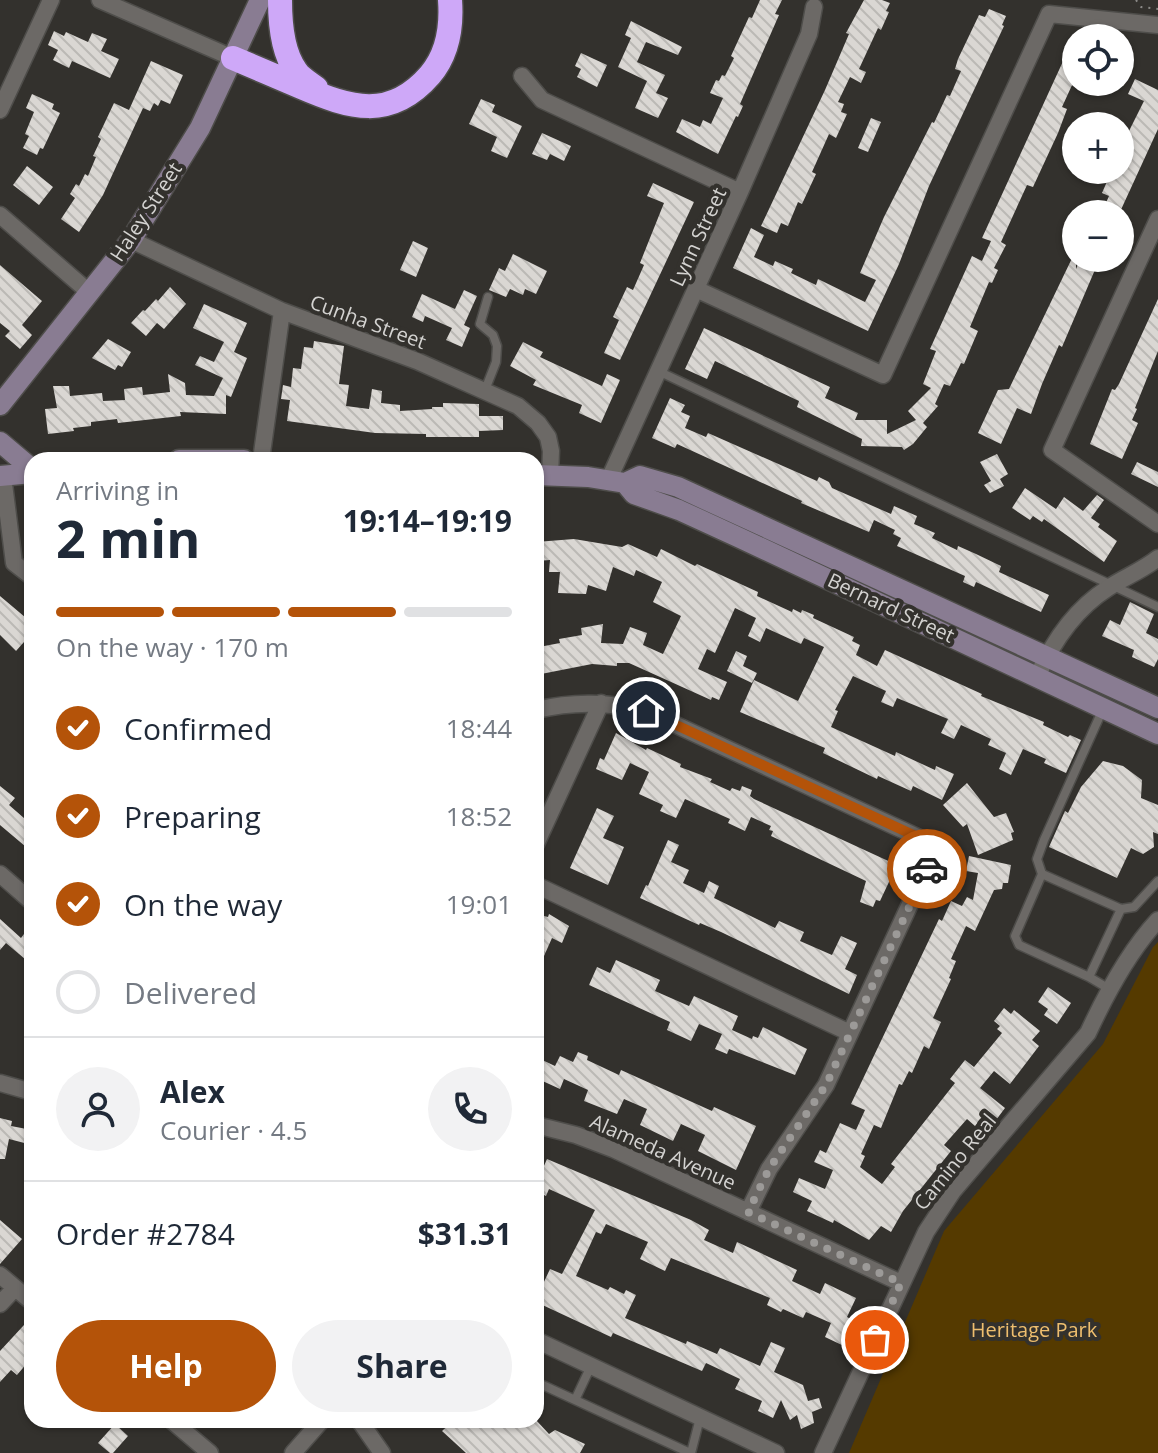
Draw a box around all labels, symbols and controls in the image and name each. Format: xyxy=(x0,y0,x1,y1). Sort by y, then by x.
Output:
map controls xyxy=(1062,24,1134,272)
button: locate xyxy=(1062,24,1134,96)
button: + xyxy=(1062,112,1134,184)
street label: Haley Street xyxy=(103,157,188,267)
street label: Lynn Street xyxy=(663,183,732,291)
button: − xyxy=(1062,200,1134,272)
street label: Cunha Street xyxy=(306,288,430,355)
text: Arriving in xyxy=(56,472,179,508)
text: 19:14–19:19 xyxy=(343,500,512,541)
text: 2 min xyxy=(56,502,200,573)
street label: Bernard Street xyxy=(823,566,959,649)
text: On the way · 170 m xyxy=(56,629,289,665)
pin xyxy=(612,677,680,745)
icon: home xyxy=(624,689,668,733)
icon: check xyxy=(56,706,100,750)
text: Confirmed xyxy=(124,708,272,749)
text: 18:44 xyxy=(446,710,512,746)
icon: check xyxy=(56,794,100,838)
text: Preparing xyxy=(124,796,261,837)
text: 18:52 xyxy=(446,798,512,834)
courier xyxy=(887,829,967,909)
icon: car xyxy=(905,847,949,891)
icon: check xyxy=(56,882,100,926)
text: On the way xyxy=(124,884,282,925)
text: 19:01 xyxy=(446,886,512,922)
text: Delivered xyxy=(124,972,257,1013)
button: person xyxy=(56,1067,140,1151)
button: phone xyxy=(428,1067,512,1151)
text: Alex xyxy=(160,1071,225,1112)
street label: Alameda Avenue xyxy=(586,1107,740,1196)
street label: Camino Real xyxy=(907,1108,1002,1215)
text: Courier · 4.5 xyxy=(160,1112,307,1148)
text: Order #2784 xyxy=(56,1213,235,1254)
text: $31.31 xyxy=(418,1213,512,1254)
pin xyxy=(841,1306,909,1374)
park label: Heritage Park xyxy=(971,1316,1098,1343)
icon: bag xyxy=(853,1318,897,1362)
button: Help xyxy=(56,1320,276,1412)
button: Share xyxy=(292,1320,512,1412)

